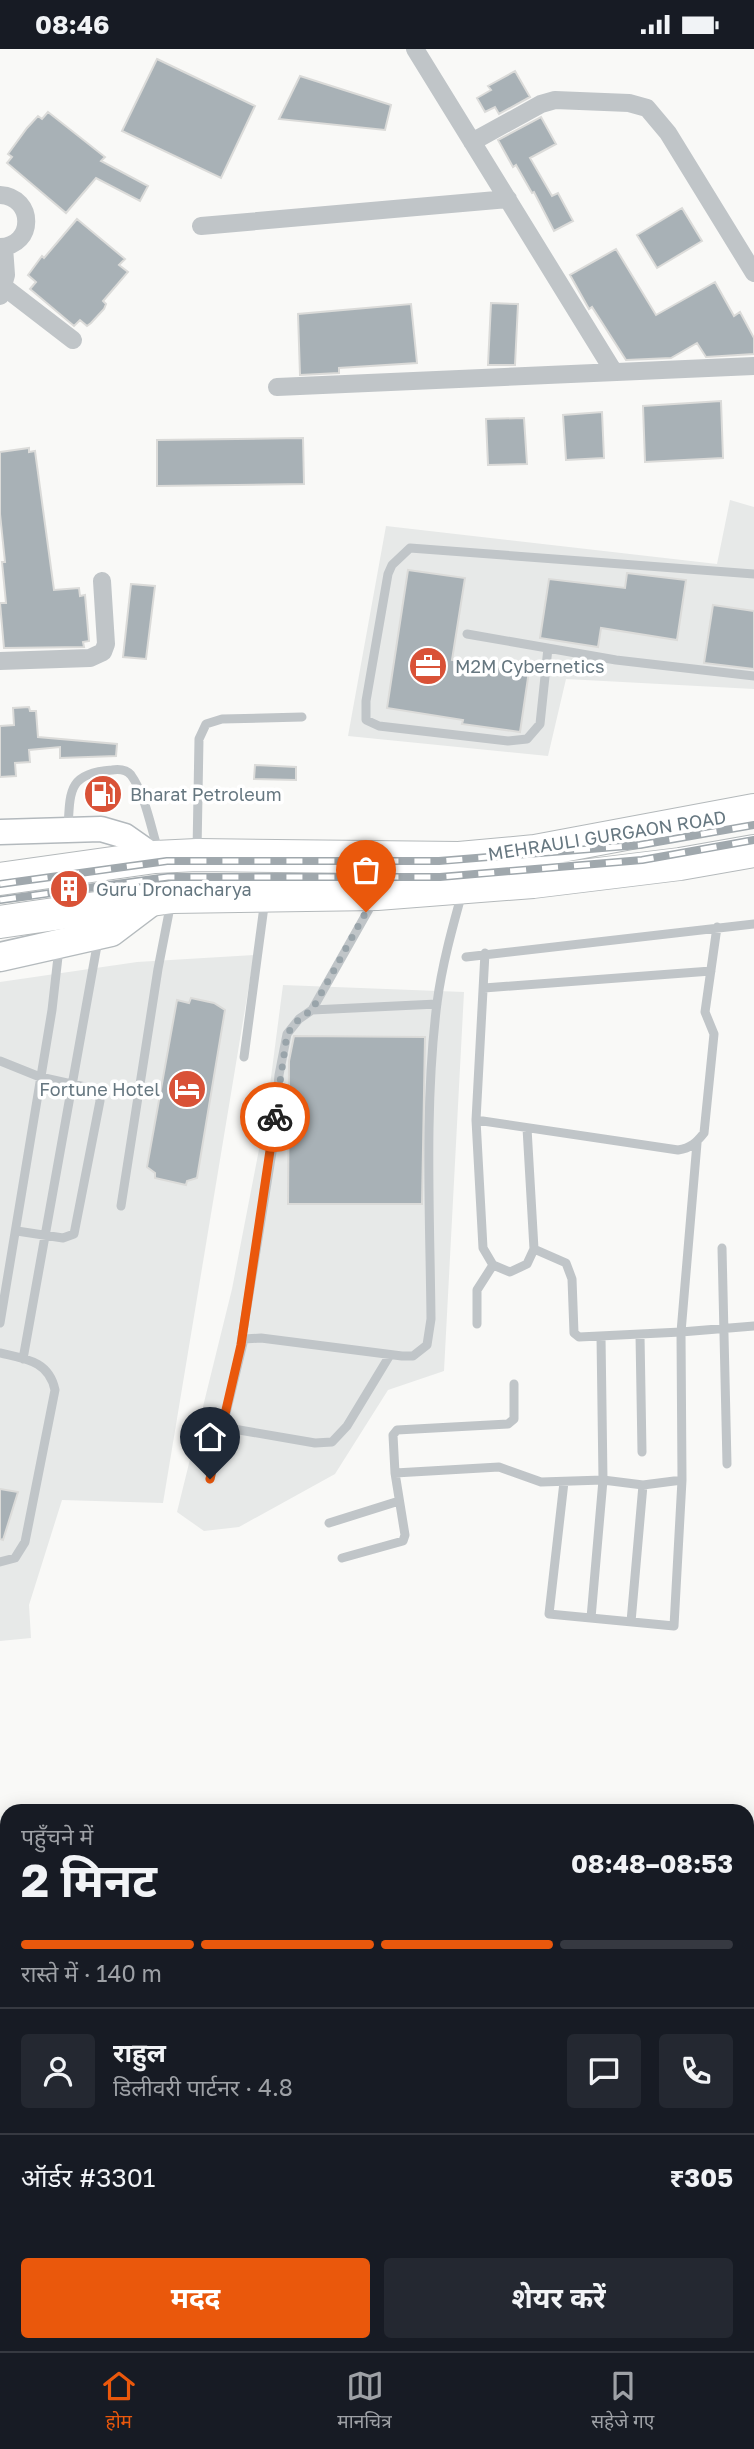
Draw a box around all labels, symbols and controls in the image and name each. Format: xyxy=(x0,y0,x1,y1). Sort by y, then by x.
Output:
text: 08:46 xyxy=(35,9,110,40)
office icon: M2M Cybernetics xyxy=(407,645,449,687)
place label: M2M Cybernetics xyxy=(455,655,605,677)
fuel station icon: Bharat Petroleum xyxy=(82,773,124,815)
place label: Bharat Petroleum xyxy=(130,783,282,805)
street label: MEHRAULI GURGAON ROAD xyxy=(486,805,728,865)
pin xyxy=(336,840,396,912)
icon: bag xyxy=(347,851,385,889)
building icon: Guru Dronacharya xyxy=(48,868,90,910)
place label: Guru Dronacharya xyxy=(96,878,252,900)
hotel icon: Fortune Hotel xyxy=(166,1068,208,1110)
place label: Fortune Hotel xyxy=(39,1078,160,1100)
courier xyxy=(240,1082,310,1152)
icon: bike xyxy=(256,1098,294,1136)
pin xyxy=(180,1407,240,1479)
icon: home xyxy=(191,1418,229,1456)
text: पहुँचने में xyxy=(21,1822,93,1850)
text: 08:48–08:53 xyxy=(571,1848,733,1879)
text: 2 मिनट xyxy=(21,1852,157,1907)
text: रास्ते में · 140 m xyxy=(21,1959,162,1987)
button: person xyxy=(21,2034,95,2108)
button: chat xyxy=(567,2034,641,2108)
button: phone xyxy=(659,2034,733,2108)
text: राहुल xyxy=(113,2037,166,2068)
text: डिलीवरी पार्टनर · 4.8 xyxy=(113,2073,293,2101)
text: ऑर्डर #3301 xyxy=(21,2162,155,2193)
text: ₹305 xyxy=(670,2162,733,2193)
button: मदद xyxy=(21,2258,370,2338)
button: शेयर करें xyxy=(384,2258,733,2338)
tab: होम xyxy=(100,2367,138,2436)
tab: मानचित्र xyxy=(337,2367,392,2436)
tab: सहेजे गए xyxy=(591,2367,654,2436)

